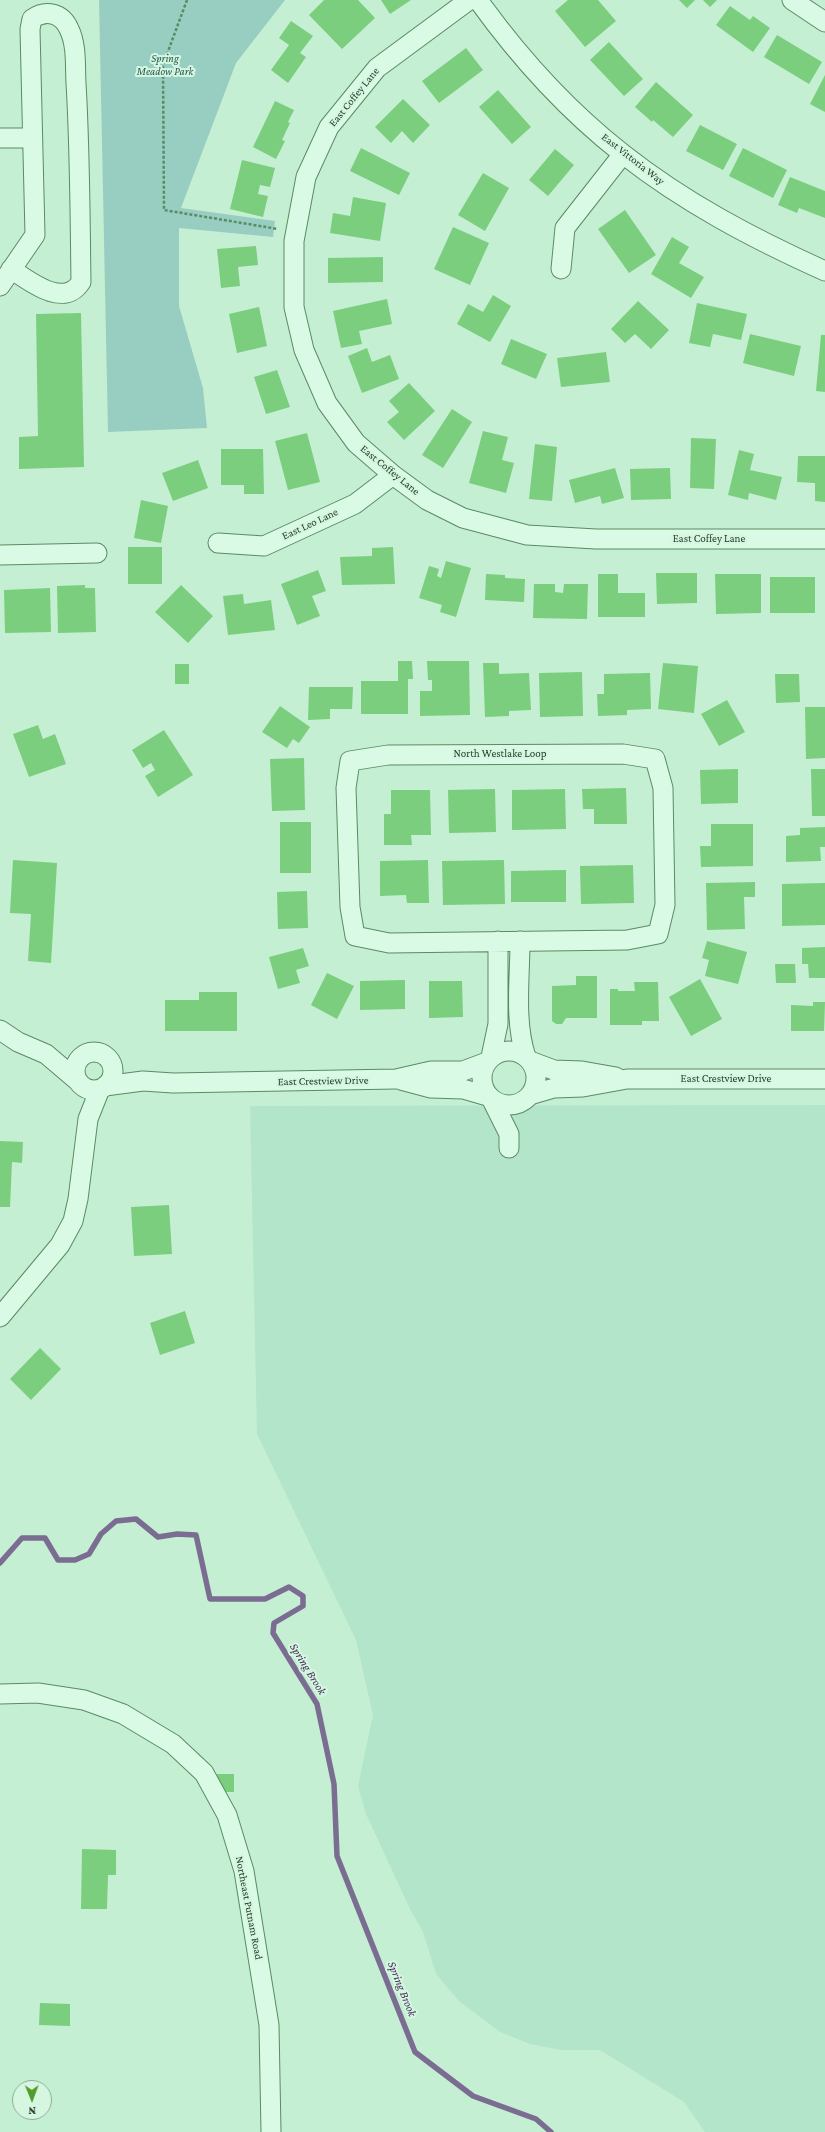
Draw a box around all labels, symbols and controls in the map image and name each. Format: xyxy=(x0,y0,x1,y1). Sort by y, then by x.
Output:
park label: Spring Meadow Park xyxy=(137,52,193,78)
street label: East Coffey Lane xyxy=(326,65,382,129)
street label: East Vittoria Way xyxy=(599,130,667,188)
street label: East Coffey Lane xyxy=(358,442,422,498)
street label: East Leo Lane xyxy=(280,505,340,543)
street label: East Coffey Lane xyxy=(673,532,745,546)
street label: North Westlake Loop xyxy=(454,747,546,761)
street label: East Crestview Drive xyxy=(681,1072,771,1086)
street label: East Crestview Drive xyxy=(277,1074,369,1088)
water label: Spring Brook xyxy=(286,1640,330,1698)
street label: Northeast Putnam Road xyxy=(232,1855,266,1961)
water label: Spring Brook xyxy=(384,1959,420,2019)
north arrow xyxy=(12,2080,52,2120)
text: N xyxy=(28,2105,36,2117)

